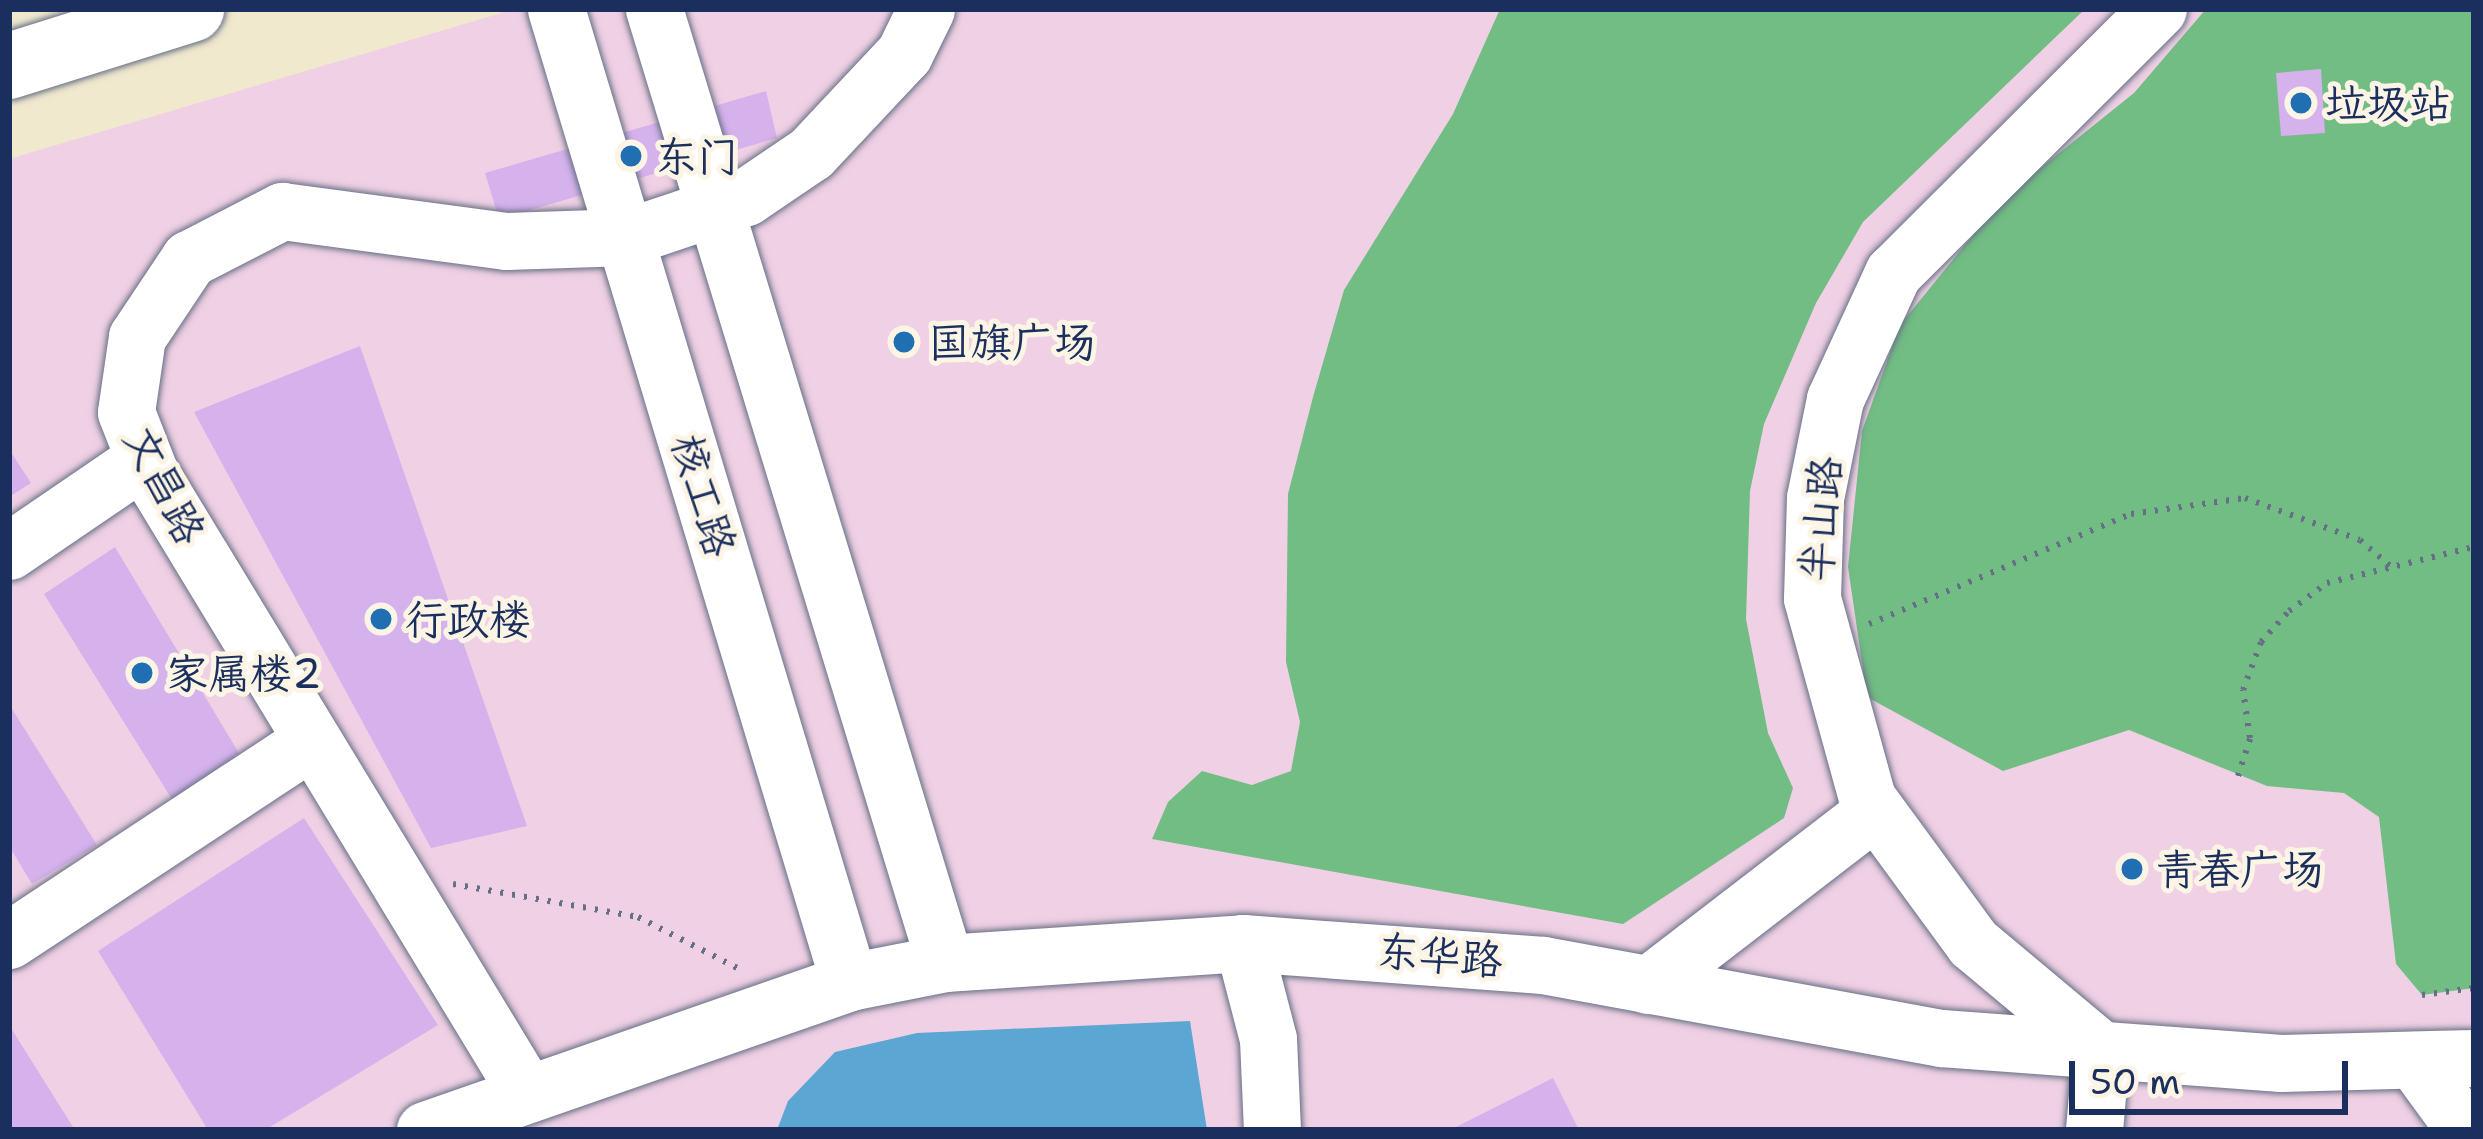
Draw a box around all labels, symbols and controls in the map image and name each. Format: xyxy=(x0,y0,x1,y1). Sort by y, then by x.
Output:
place label: 垃圾站 xyxy=(2325,78,2451,128)
marker: 垃圾站 xyxy=(2288,90,2314,116)
place label: 东门 xyxy=(655,131,739,181)
marker: 东门 xyxy=(618,143,644,169)
place label: 国旗广场 xyxy=(928,317,1096,367)
marker: 国旗广场 xyxy=(891,329,917,355)
street label: 文昌路 xyxy=(114,417,216,553)
street label: 核工路 xyxy=(661,427,747,563)
street label: 半山路 xyxy=(1789,454,1851,584)
place label: 行政楼 xyxy=(405,594,531,644)
marker: 行政楼 xyxy=(368,606,394,632)
place label: 家属楼2 xyxy=(166,648,321,698)
marker: 家属楼2 xyxy=(129,660,155,686)
place label: 青春广场 xyxy=(2156,844,2324,894)
marker: 青春广场 xyxy=(2119,856,2145,882)
street label: 东华路 xyxy=(1375,924,1505,986)
scale bar xyxy=(2075,1037,2354,1111)
text: 50 m xyxy=(2090,1057,2180,1106)

